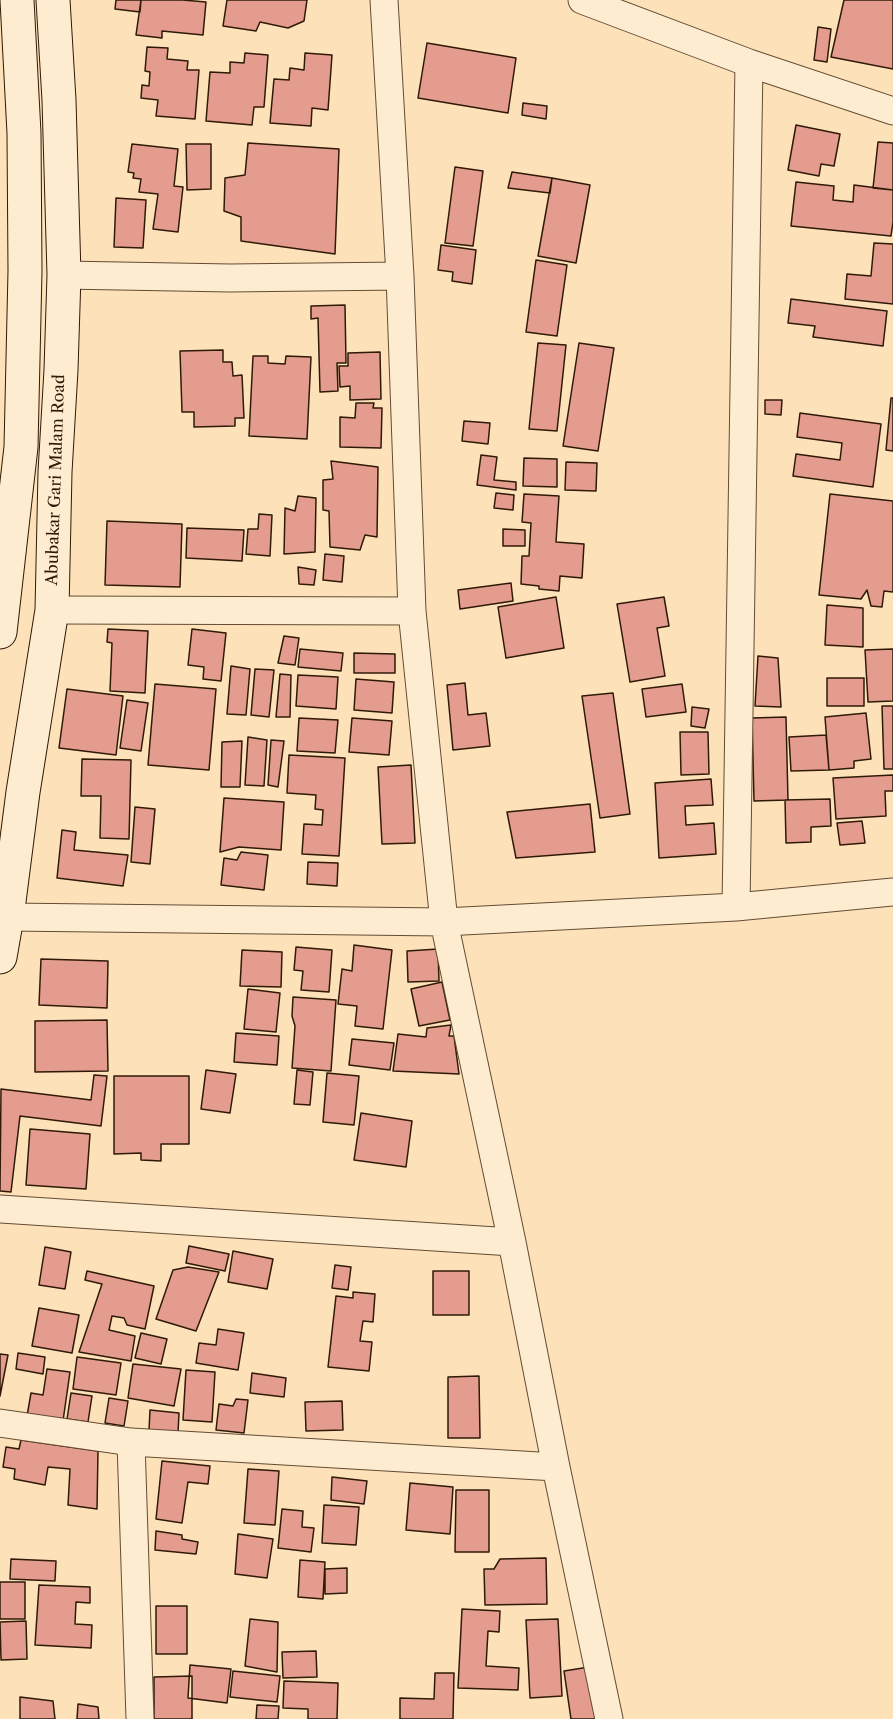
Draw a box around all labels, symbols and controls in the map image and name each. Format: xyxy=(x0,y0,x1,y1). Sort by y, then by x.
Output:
street label: Abubakar Gari Malam Road xyxy=(43,374,69,586)

